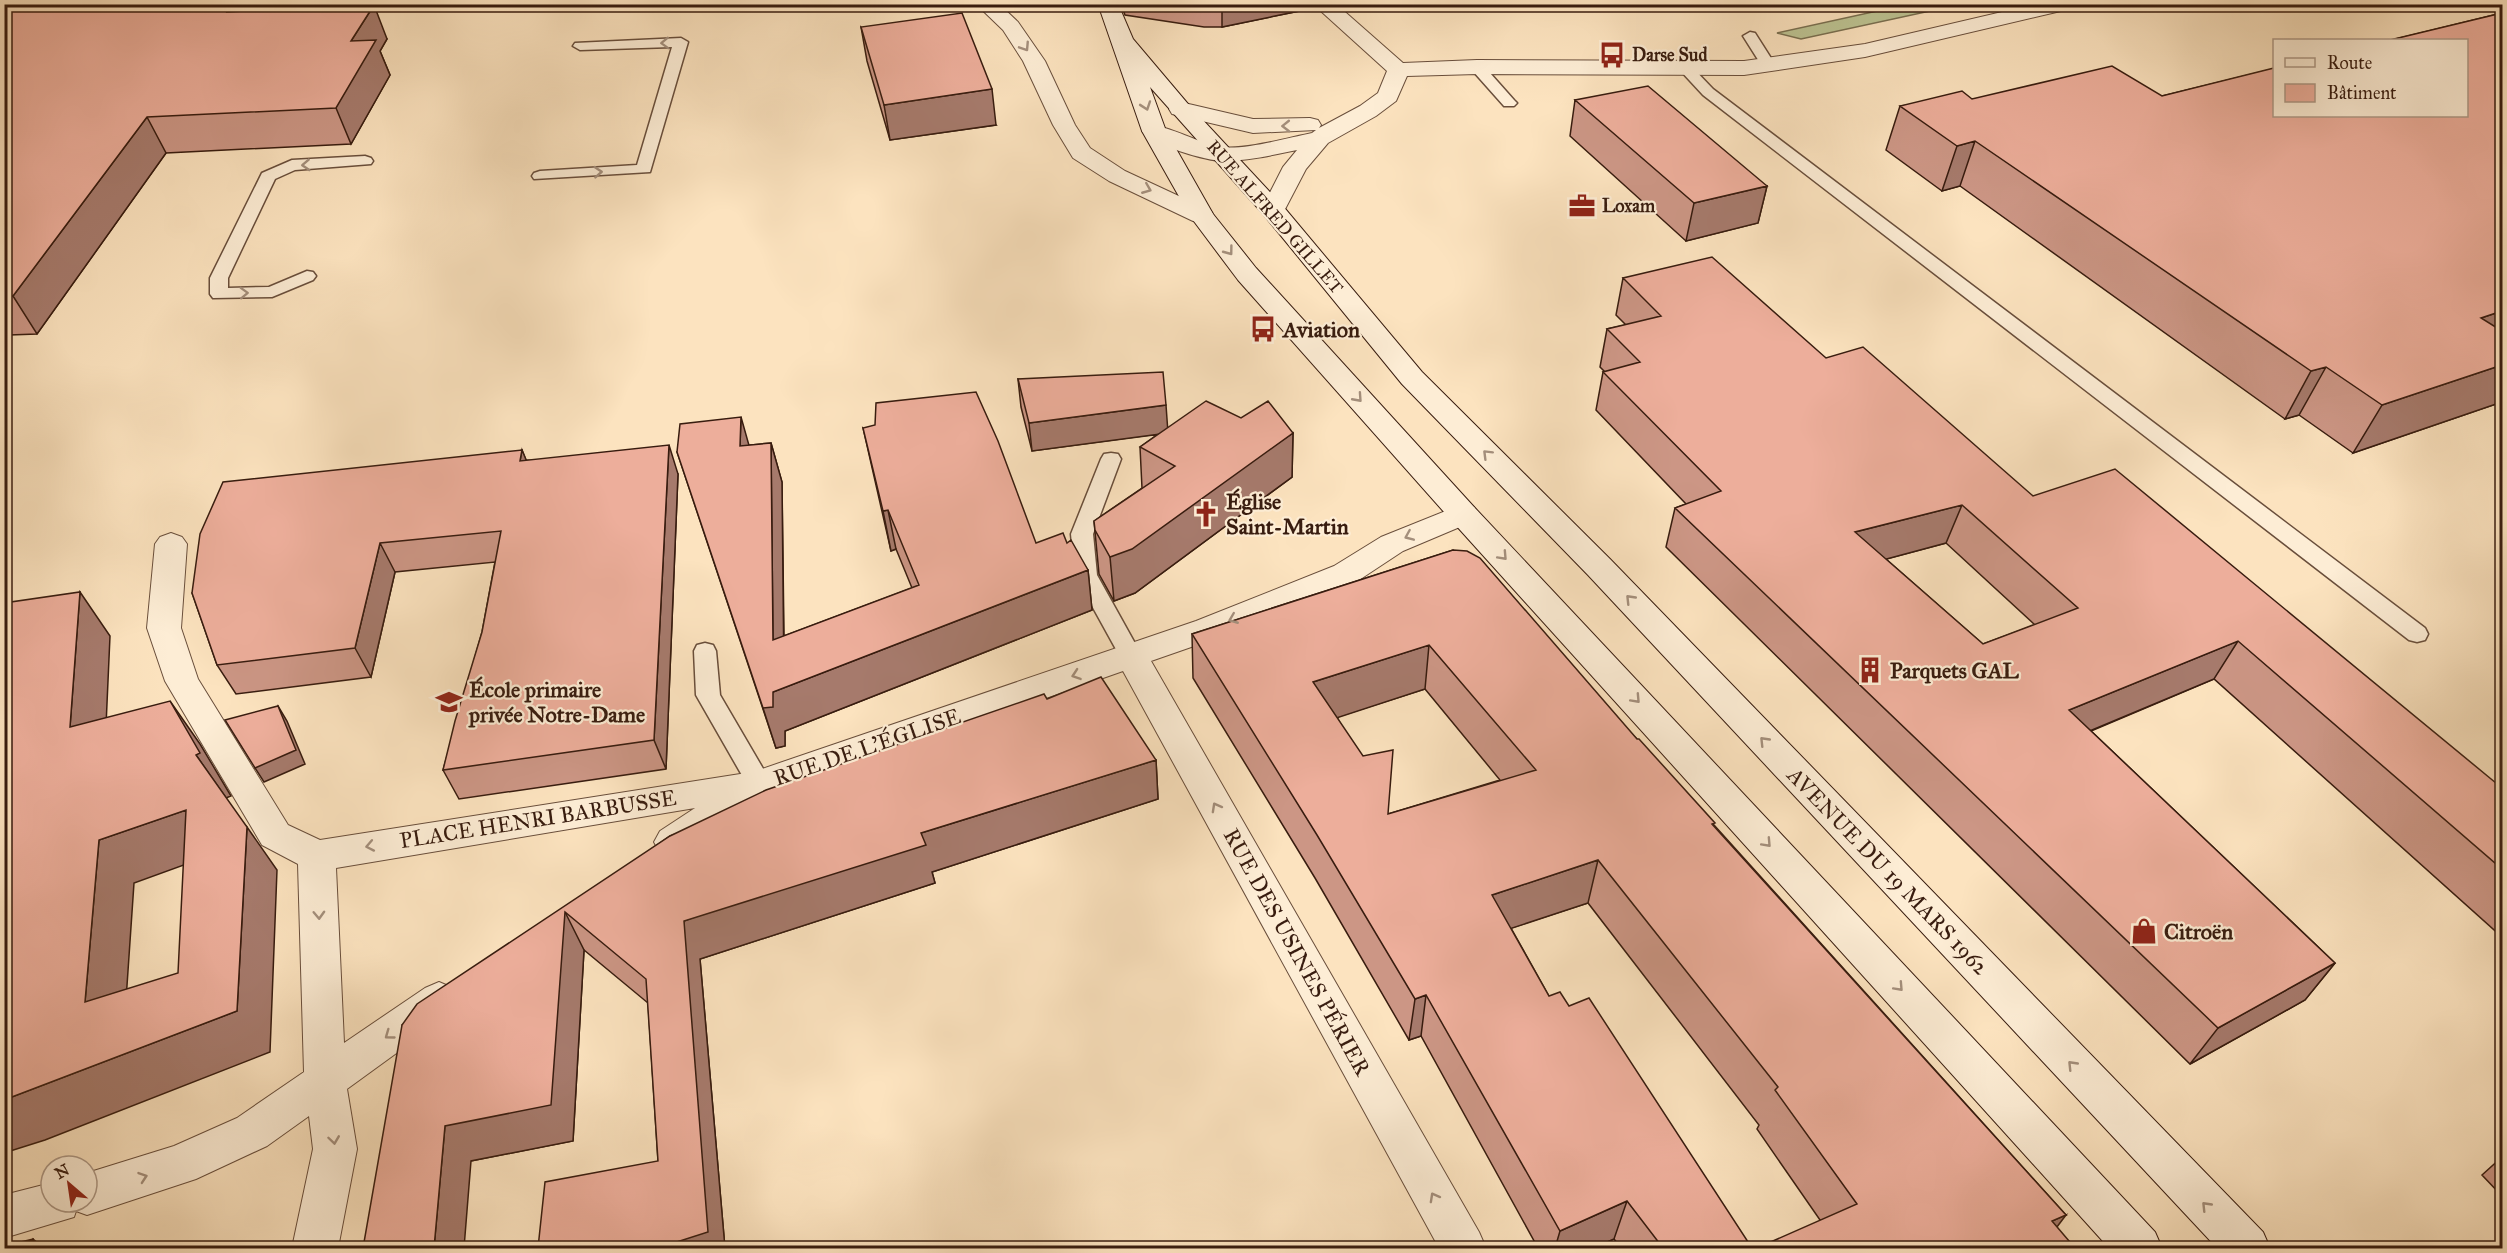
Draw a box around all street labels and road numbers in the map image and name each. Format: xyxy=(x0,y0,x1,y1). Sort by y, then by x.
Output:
street label: RUE ALFRED GILLET xyxy=(1202,136,1348,298)
street label: RUE DE L'ÉGLISE xyxy=(770,702,964,792)
street label: AVENUE DU 19 MARS 1962 xyxy=(1781,761,1994,980)
street label: PLACE HENRI BARBUSSE xyxy=(398,784,679,854)
street label: RUE DES USINES PÉRIER xyxy=(1218,824,1377,1081)

